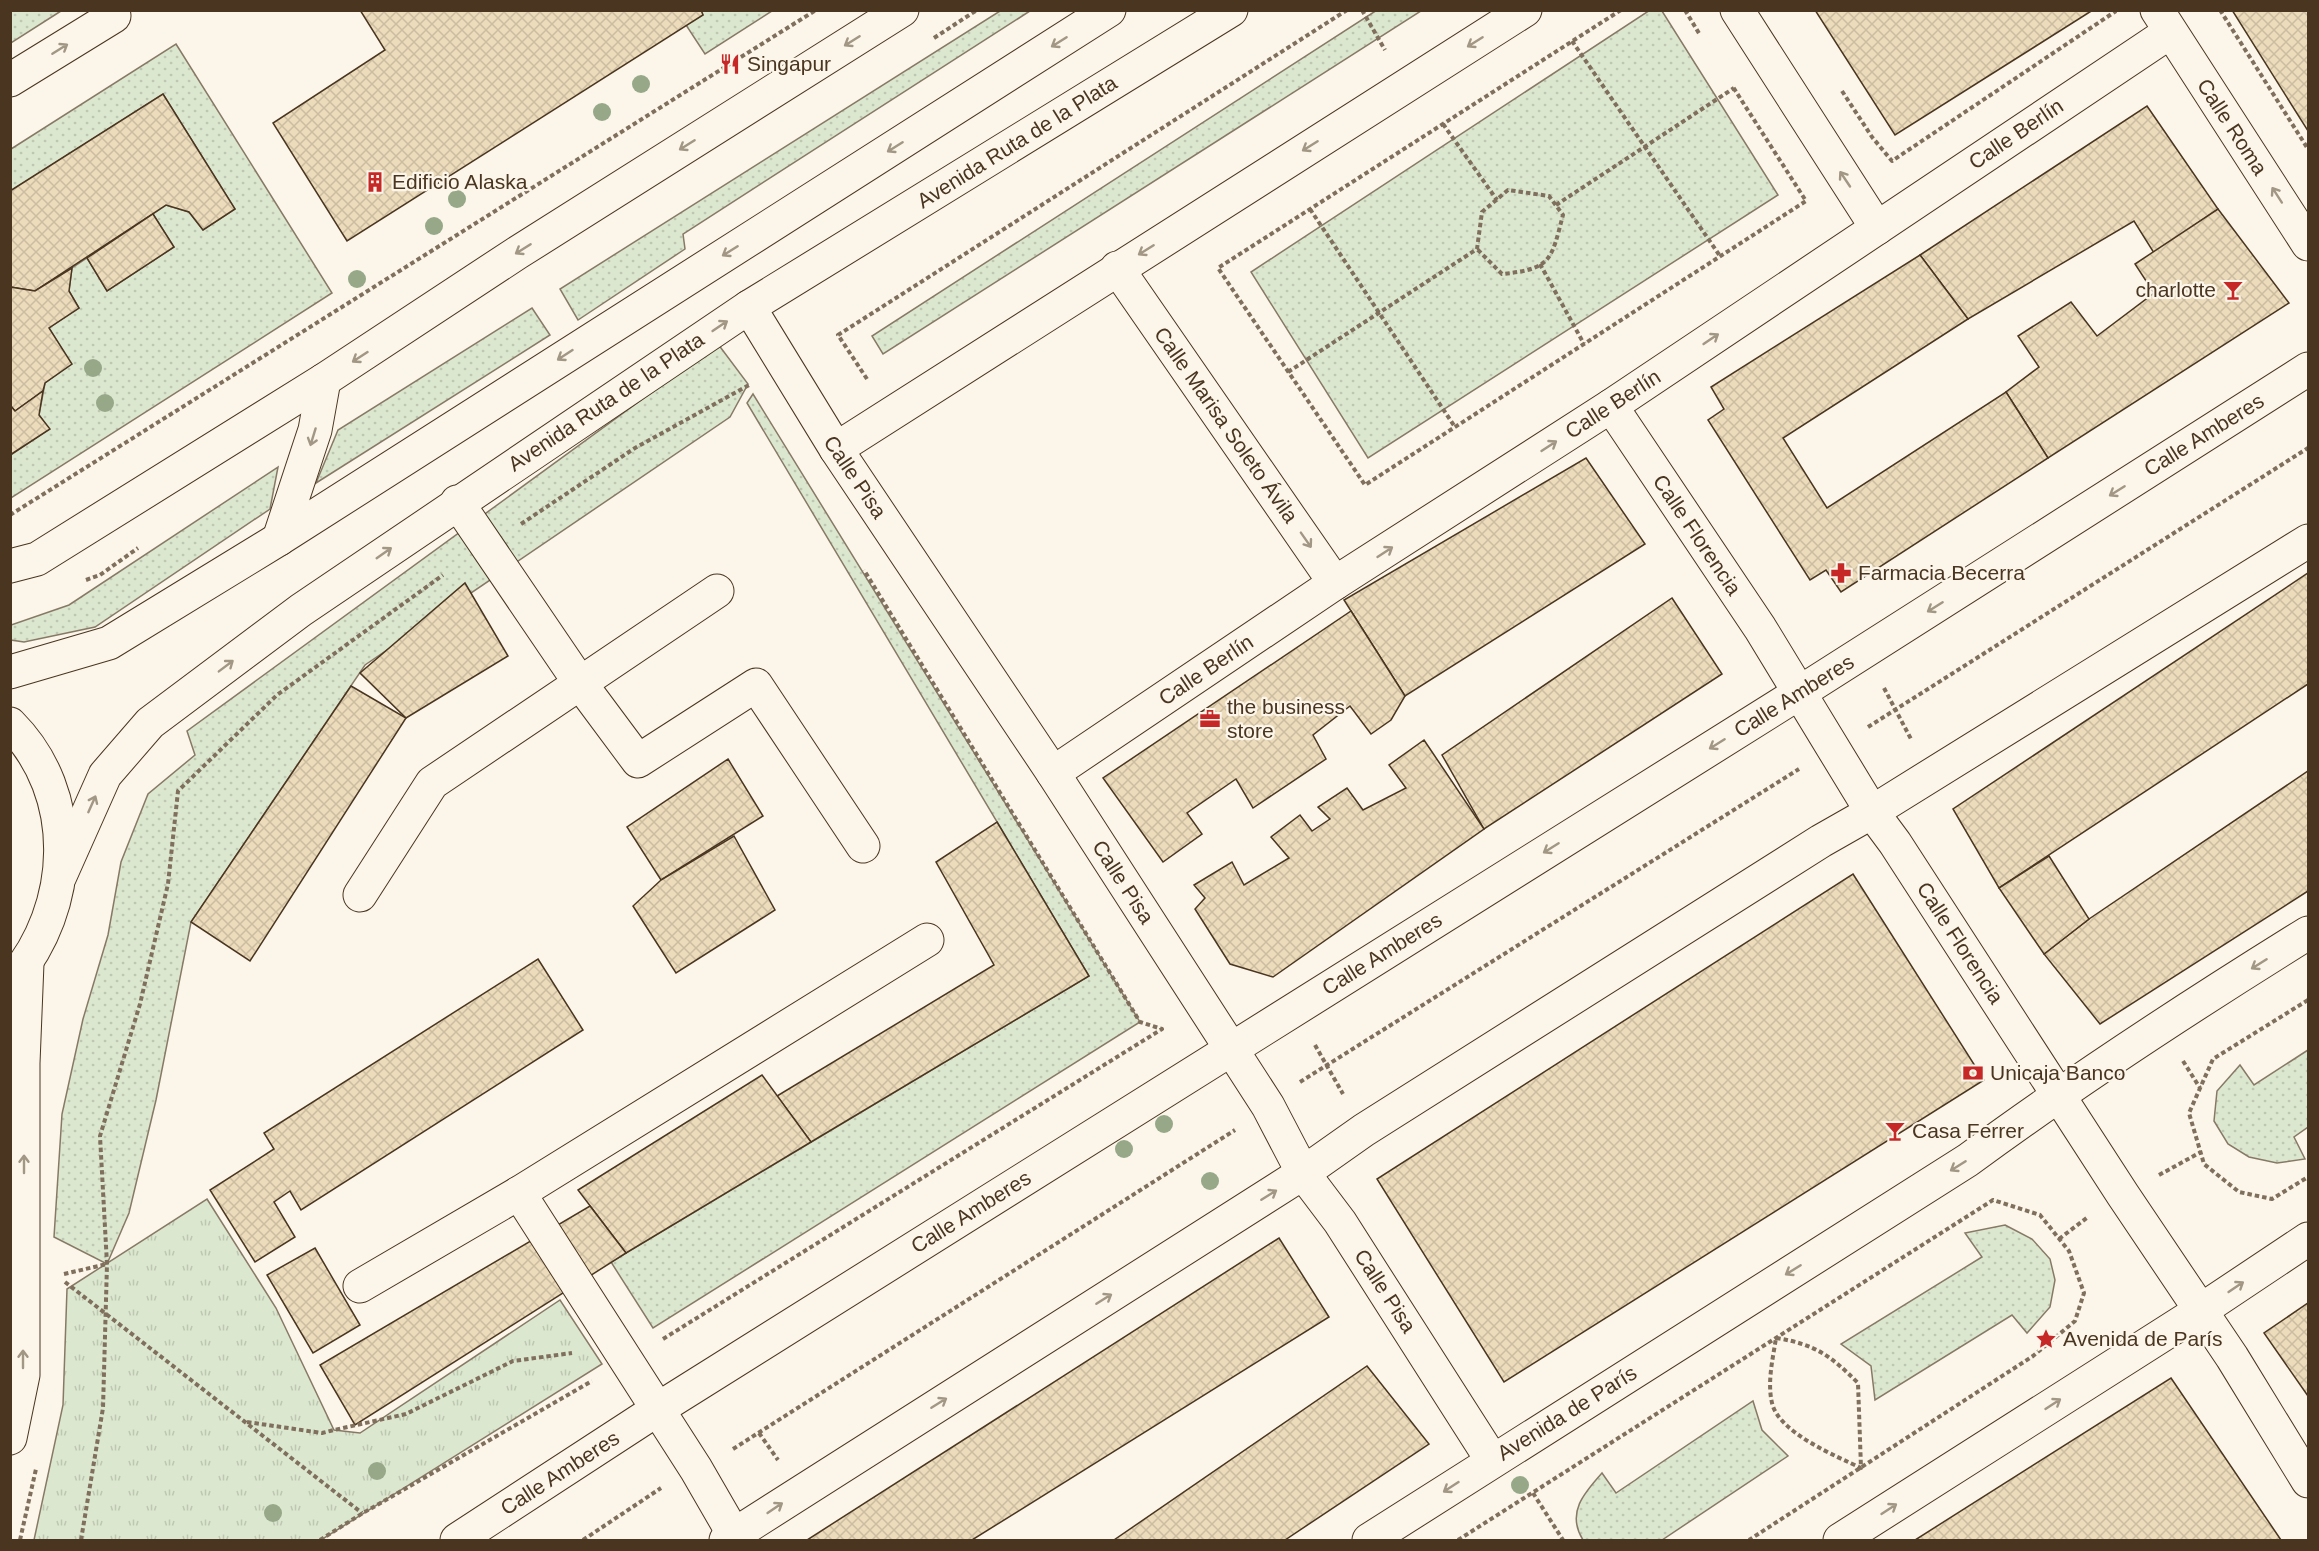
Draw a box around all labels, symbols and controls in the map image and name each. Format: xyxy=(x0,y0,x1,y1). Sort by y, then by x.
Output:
one-way arrow xyxy=(844,35,861,48)
one-way arrow xyxy=(1052,36,1068,48)
one-way arrow xyxy=(1467,36,1484,48)
one-way arrow xyxy=(51,42,68,54)
restaurant icon: Singapur xyxy=(718,52,742,76)
place label: Singapur xyxy=(747,52,831,75)
street label: Avenida Ruta de la Plata xyxy=(913,71,1121,212)
street label: Calle Roma xyxy=(2193,74,2272,179)
street label: Calle Berlín xyxy=(1964,94,2067,173)
one-way arrow xyxy=(679,139,696,152)
one-way arrow xyxy=(1302,139,1319,152)
one-way arrow xyxy=(887,141,904,153)
building icon: Edificio Alaska xyxy=(363,170,387,194)
place label: Edificio Alaska xyxy=(392,170,528,193)
one-way arrow xyxy=(1839,171,1851,188)
one-way arrow xyxy=(2270,187,2282,204)
one-way arrow xyxy=(514,243,531,256)
one-way arrow xyxy=(1137,243,1154,256)
one-way arrow xyxy=(722,245,739,258)
place label: charlotte xyxy=(2135,278,2216,301)
bar icon: charlotte xyxy=(2221,278,2245,302)
one-way arrow xyxy=(711,320,728,332)
street label: Calle Marisa Soleto Ávila xyxy=(1150,323,1303,527)
street label: Avenida Ruta de la Plata xyxy=(504,327,708,476)
one-way arrow xyxy=(1703,332,1720,345)
one-way arrow xyxy=(557,349,574,361)
one-way arrow xyxy=(351,350,368,363)
street label: Calle Berlín xyxy=(1561,364,1665,443)
street label: Calle Amberes xyxy=(2140,389,2268,481)
one-way arrow xyxy=(307,427,318,446)
street label: Calle Pisa xyxy=(819,431,892,523)
one-way arrow xyxy=(1540,440,1557,452)
street label: Calle Florencia xyxy=(1649,470,1746,599)
one-way arrow xyxy=(2109,485,2126,497)
one-way arrow xyxy=(1300,532,1312,548)
one-way arrow xyxy=(1376,545,1393,557)
one-way arrow xyxy=(376,547,392,559)
pharmacy icon: Farmacia Becerra xyxy=(1829,561,1853,585)
place label: Farmacia Becerra xyxy=(1858,561,2025,584)
one-way arrow xyxy=(1927,601,1944,613)
street label: Calle Berlín xyxy=(1154,630,1257,709)
street label: Calle Amberes xyxy=(1730,650,1858,742)
one-way arrow xyxy=(217,660,233,672)
place label: the business store xyxy=(1227,695,1345,742)
office icon: the business store xyxy=(1198,707,1222,731)
one-way arrow xyxy=(1709,738,1726,750)
one-way arrow xyxy=(87,795,98,813)
street label: Calle Pisa xyxy=(1088,836,1159,928)
one-way arrow xyxy=(1543,841,1560,854)
street label: Calle Florencia xyxy=(1913,878,2008,1008)
street label: Calle Amberes xyxy=(1318,908,1446,1000)
one-way arrow xyxy=(2251,958,2268,970)
bank icon: Unicaja Banco xyxy=(1961,1061,1985,1085)
place label: Unicaja Banco xyxy=(1990,1061,2125,1084)
bar icon: Casa Ferrer xyxy=(1883,1119,1907,1143)
place label: Casa Ferrer xyxy=(1912,1119,2024,1142)
one-way arrow xyxy=(18,1155,30,1175)
one-way arrow xyxy=(1950,1161,1967,1173)
street label: Calle Amberes xyxy=(907,1166,1035,1258)
one-way arrow xyxy=(1260,1189,1277,1201)
street label: Calle Pisa xyxy=(1350,1245,1421,1337)
one-way arrow xyxy=(1785,1265,1802,1277)
one-way arrow xyxy=(2227,1281,2244,1294)
one-way arrow xyxy=(1095,1293,1112,1305)
place icon: Avenida de París xyxy=(2034,1327,2058,1351)
place label: Avenida de París xyxy=(2063,1327,2223,1350)
one-way arrow xyxy=(17,1350,29,1370)
street label: Avenida de París xyxy=(1493,1361,1640,1465)
one-way arrow xyxy=(930,1397,947,1409)
one-way arrow xyxy=(2045,1397,2062,1410)
street label: Calle Amberes xyxy=(496,1426,623,1519)
one-way arrow xyxy=(1443,1481,1460,1493)
one-way arrow xyxy=(766,1502,782,1514)
one-way arrow xyxy=(1880,1503,1897,1515)

